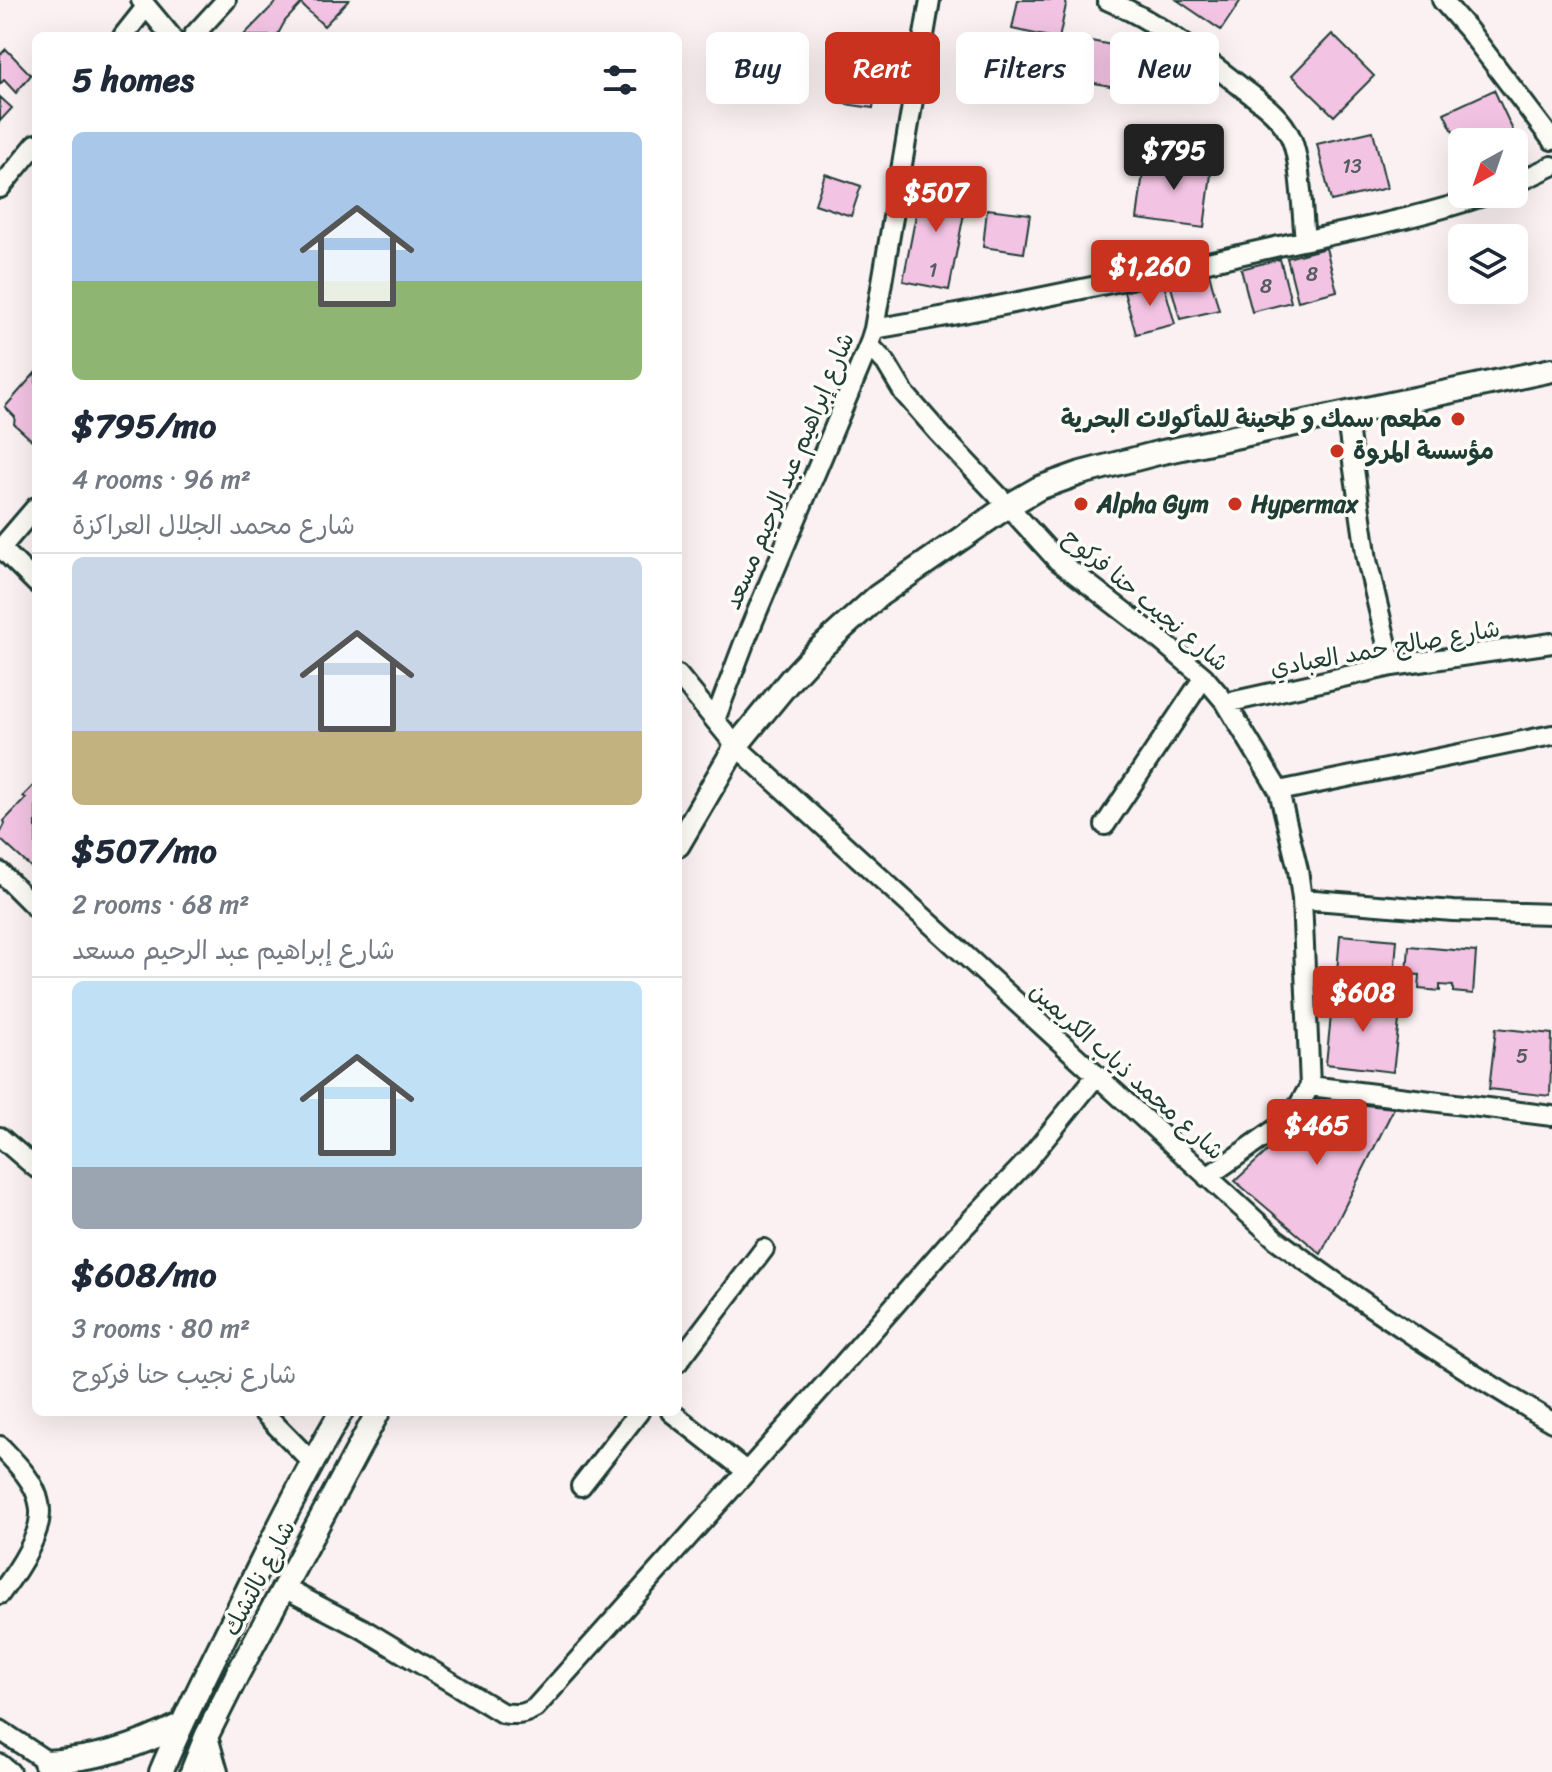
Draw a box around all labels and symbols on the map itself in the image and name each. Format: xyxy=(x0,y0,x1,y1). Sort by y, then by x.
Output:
pin: $795 xyxy=(1127,124,1221,192)
north arrow xyxy=(1448,128,1528,208)
house number: 13 xyxy=(1342,149,1362,184)
pin: $507 xyxy=(889,166,983,234)
pin: $1,260 xyxy=(1085,240,1215,308)
house number: 1 xyxy=(929,253,937,288)
house number: 8 xyxy=(1306,257,1318,292)
house number: 8 xyxy=(1260,269,1272,304)
street label: شارع إبراهيم عبد الرحيم مسعد xyxy=(711,326,867,616)
place label: مطعم سمك و طحينة للمأكولات البحرية xyxy=(1061,398,1442,440)
marker: مطعم سمك و طحينة للمأكولات البحرية xyxy=(1449,410,1467,428)
place label: مؤسسة المروة xyxy=(1353,430,1494,472)
marker: مؤسسة المروة xyxy=(1328,442,1346,460)
place label: Alpha Gym xyxy=(1096,483,1209,525)
place label: Hypermax xyxy=(1251,483,1359,525)
marker: Alpha Gym xyxy=(1072,495,1090,513)
marker: Hypermax xyxy=(1226,495,1244,513)
street label: شارع نجيب حنا فركوح xyxy=(1053,517,1239,683)
street label: شارع صالح حمد العبادي xyxy=(1267,607,1503,689)
pin: $608 xyxy=(1316,966,1410,1034)
street label: شارع محمد ذياب الكريمين xyxy=(1020,971,1234,1171)
house number: 5 xyxy=(1516,1039,1528,1074)
pin: $465 xyxy=(1270,1099,1364,1167)
street label: شارع نالتشك xyxy=(211,1512,307,1644)

